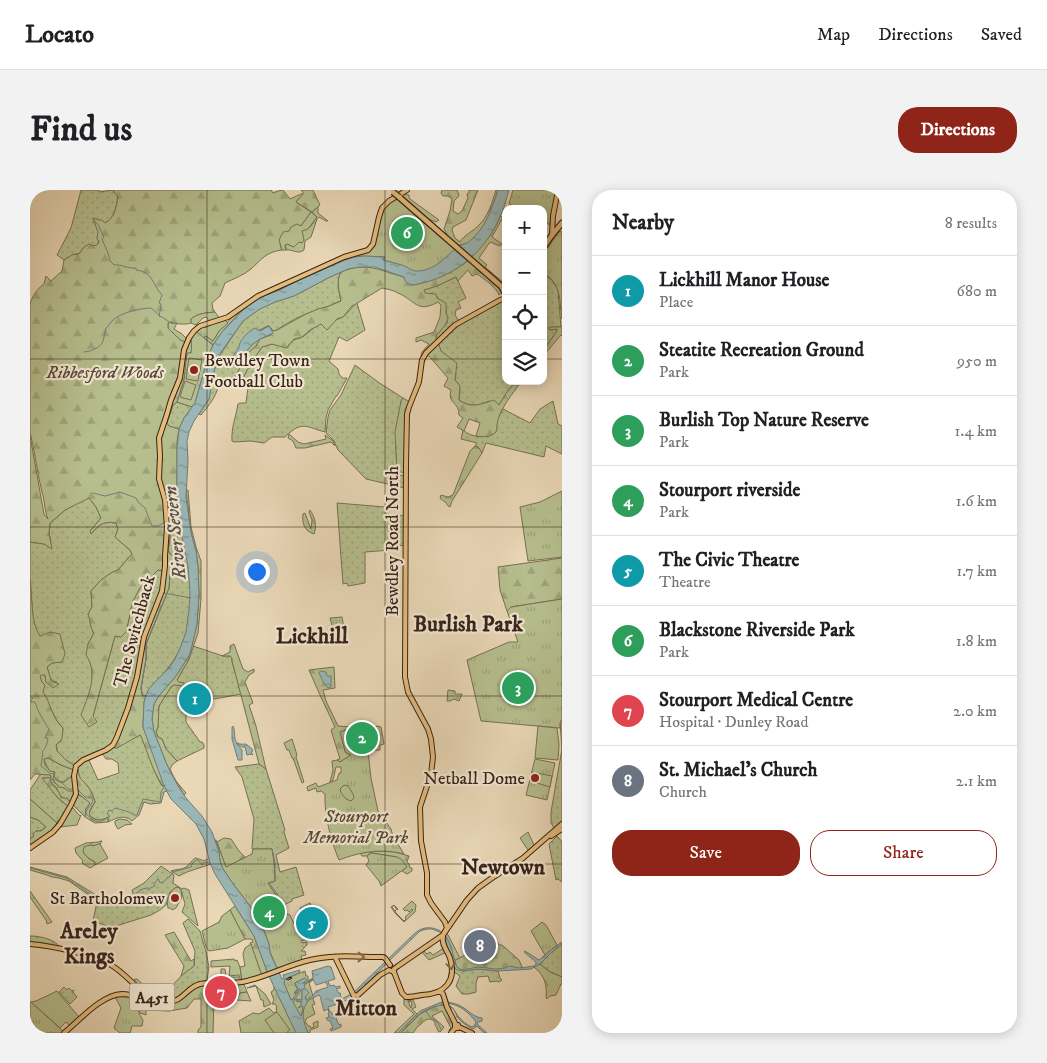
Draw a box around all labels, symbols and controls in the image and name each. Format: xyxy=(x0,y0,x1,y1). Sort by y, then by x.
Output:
text: Locato xyxy=(25,20,94,50)
text: Map xyxy=(817,24,850,46)
text: Directions xyxy=(878,24,953,46)
text: Saved xyxy=(981,24,1022,46)
button: Directions xyxy=(898,107,1017,153)
text: Find us xyxy=(30,108,132,152)
map controls xyxy=(502,205,547,385)
button: + xyxy=(502,205,547,250)
text: Nearby xyxy=(612,210,674,236)
text: 8 results xyxy=(945,213,997,233)
pin: 6 xyxy=(391,214,423,252)
button: − xyxy=(502,250,547,295)
text: Lickhill Manor House xyxy=(659,269,829,292)
text: 1 xyxy=(625,281,631,301)
text: 680 m xyxy=(957,281,997,301)
text: Place xyxy=(659,292,693,312)
button: locate xyxy=(502,295,547,340)
text: Steatite Recreation Ground xyxy=(659,339,864,362)
button: layers xyxy=(502,340,547,385)
place label: Bewdley Town Football Club xyxy=(204,350,310,393)
text: 2 xyxy=(624,351,632,371)
text: 950 m xyxy=(957,351,997,371)
park label: Ribbesford Woods xyxy=(45,362,164,384)
text: Park xyxy=(659,362,689,382)
marker: Bewdley Town Football Club xyxy=(188,364,200,376)
text: Burlish Top Nature Reserve xyxy=(659,409,869,432)
text: 3 xyxy=(625,421,631,441)
text: 1.4 km xyxy=(955,421,997,441)
text: Park xyxy=(659,432,689,452)
street label: Bewdley Road North xyxy=(382,465,404,616)
text: Stourport riverside xyxy=(659,479,800,502)
water label: River Severn xyxy=(159,485,192,582)
text: 4 xyxy=(623,491,633,511)
text: 1.6 km xyxy=(956,491,997,511)
text: Park xyxy=(659,502,689,522)
text: The Civic Theatre xyxy=(659,549,799,572)
your location xyxy=(244,559,270,585)
text: 5 xyxy=(624,561,632,581)
text: 1.7 km xyxy=(956,561,997,581)
text: Theatre xyxy=(659,572,711,592)
street label: The Switchback xyxy=(109,573,161,690)
district label: Burlish Park xyxy=(413,611,524,638)
text: Blackstone Riverside Park xyxy=(659,619,855,642)
district label: Lickhill xyxy=(276,623,349,650)
text: 6 xyxy=(624,631,632,651)
text: 1.8 km xyxy=(956,631,997,651)
text: Park xyxy=(659,642,689,662)
pin: 3 xyxy=(502,669,534,707)
pin: 1 xyxy=(179,680,211,718)
text: Stourport Medical Centre xyxy=(659,689,853,712)
text: 7 xyxy=(624,701,632,721)
text: 2.0 km xyxy=(953,701,997,721)
text: Hospital · Dunley Road xyxy=(659,712,808,732)
pin: 2 xyxy=(346,719,378,757)
text: St. Michael's Church xyxy=(659,759,818,782)
place label: Netball Dome xyxy=(424,768,525,790)
text: 8 xyxy=(624,771,632,791)
text: 2.1 km xyxy=(956,771,997,791)
marker: Netball Dome xyxy=(529,772,541,784)
text: Church xyxy=(659,782,707,802)
park label: Stourport Memorial Park xyxy=(302,806,409,849)
button: Save xyxy=(612,830,800,876)
button: Share xyxy=(810,830,997,876)
district label: Newtown xyxy=(461,854,546,881)
place label: St Bartholomew xyxy=(50,888,166,910)
marker: St Bartholomew xyxy=(169,892,181,904)
pin: 4 xyxy=(253,893,285,931)
pin: 5 xyxy=(296,904,328,942)
district label: Areley Kings xyxy=(59,918,118,970)
pin: 8 xyxy=(464,927,496,965)
one-way arrow xyxy=(357,952,365,962)
one-way arrow xyxy=(445,962,455,970)
pin: 7 xyxy=(205,973,237,1011)
road number: A451 xyxy=(130,984,174,1010)
district label: Mitton xyxy=(335,995,397,1022)

